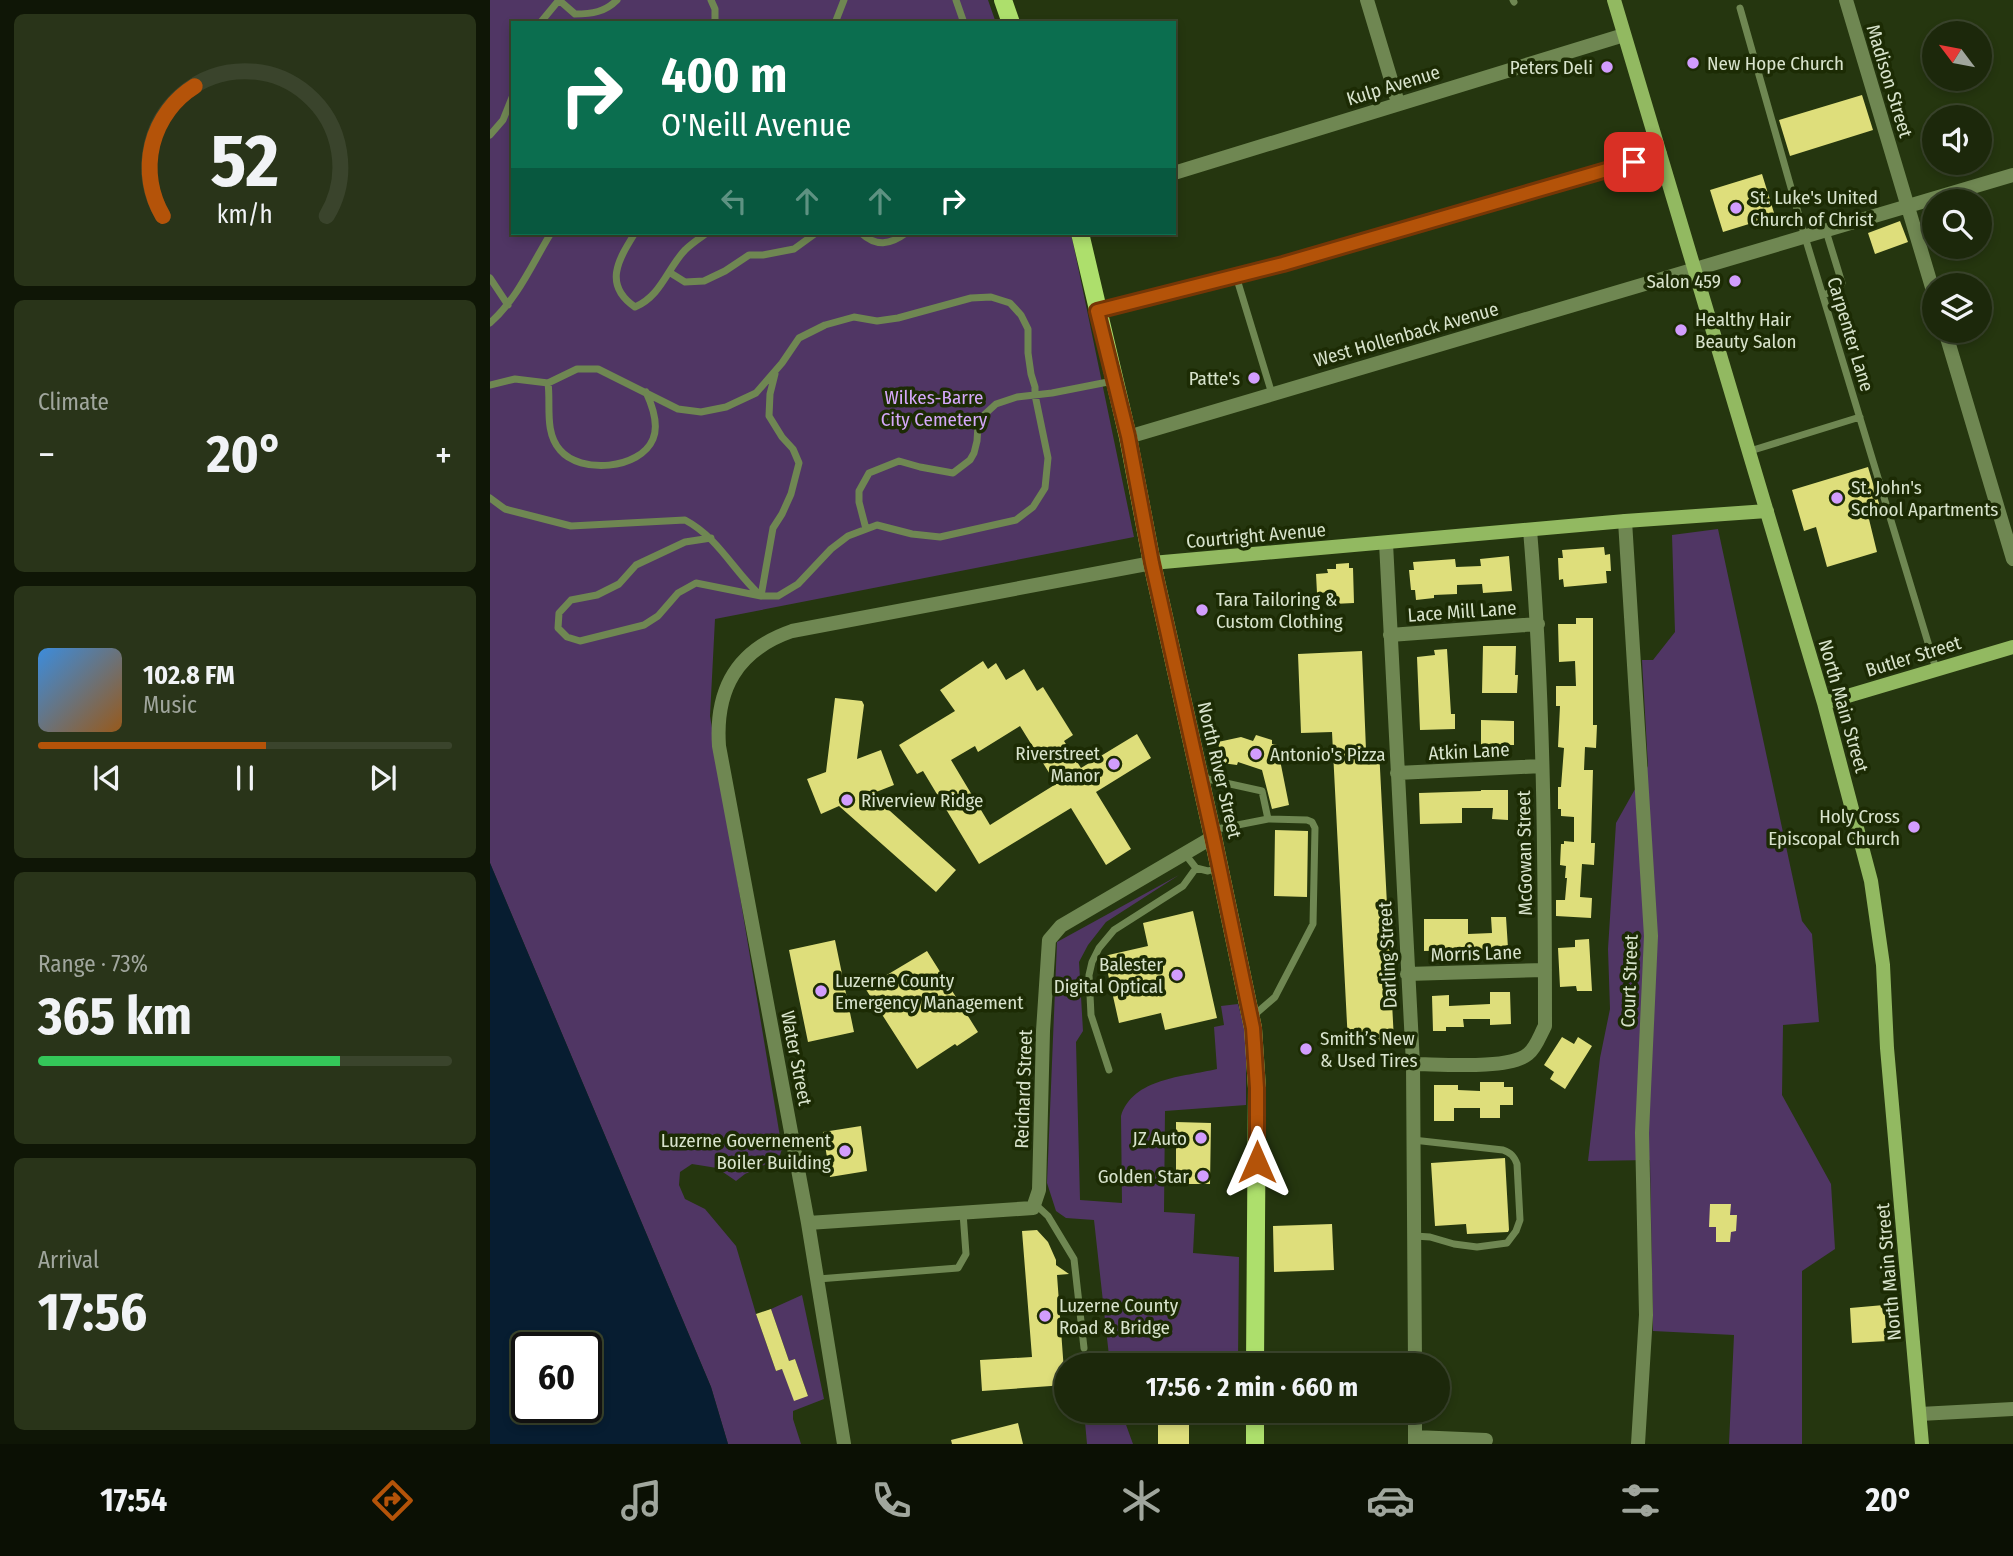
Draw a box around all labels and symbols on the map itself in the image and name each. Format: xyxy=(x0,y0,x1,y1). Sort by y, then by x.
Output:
north arrow xyxy=(1922,21,1992,91)
street label: Madison Street xyxy=(1861,22,1918,141)
place label: New Hope Church xyxy=(1707,52,1844,75)
marker: New Hope Church xyxy=(1685,55,1701,71)
place label: Peters Deli xyxy=(1510,56,1593,79)
marker: Peters Deli xyxy=(1599,59,1615,75)
street label: Kulp Avenue xyxy=(1344,60,1443,111)
pin xyxy=(1604,132,1664,192)
place label: St. Luke's United Church of Christ xyxy=(1750,186,1878,231)
marker: St. Luke's United Church of Christ xyxy=(1728,200,1744,216)
place label: Salon 459 xyxy=(1646,270,1721,293)
marker: Salon 459 xyxy=(1727,273,1743,289)
street label: Carpenter Lane xyxy=(1822,274,1879,394)
street label: West Hollenback Avenue xyxy=(1311,297,1501,372)
place label: Healthy Hair Beauty Salon xyxy=(1695,308,1796,353)
marker: Healthy Hair Beauty Salon xyxy=(1673,322,1689,338)
place label: Patte's xyxy=(1189,367,1240,390)
marker: Patte's xyxy=(1246,370,1262,386)
park label: Wilkes-Barre City Cemetery xyxy=(881,386,988,431)
place label: St. John's School Apartments xyxy=(1851,476,1998,521)
marker: St. John's School Apartments xyxy=(1829,490,1845,506)
street label: Courtright Avenue xyxy=(1185,518,1327,553)
place label: Tara Tailoring & Custom Clothing xyxy=(1216,588,1343,633)
street label: Lace Mill Lane xyxy=(1407,596,1517,627)
marker: Tara Tailoring & Custom Clothing xyxy=(1194,602,1210,618)
street label: Butler Street xyxy=(1863,631,1964,682)
street label: North Main Street xyxy=(1813,637,1874,776)
street label: North River Street xyxy=(1193,700,1247,841)
street label: Atkin Lane xyxy=(1428,738,1510,765)
place label: Riverstreet Manor xyxy=(1015,742,1101,787)
place label: Antonio's Pizza xyxy=(1270,743,1386,766)
marker: Antonio's Pizza xyxy=(1248,746,1264,762)
marker: Riverstreet Manor xyxy=(1106,756,1122,772)
place label: Riverview Ridge xyxy=(861,789,983,812)
street label: McGowan Street xyxy=(1512,789,1537,916)
marker: Riverview Ridge xyxy=(839,792,855,808)
place label: Holy Cross Episcopal Church xyxy=(1768,805,1900,850)
marker: Holy Cross Episcopal Church xyxy=(1906,819,1922,835)
street label: Darling Street xyxy=(1373,900,1402,1009)
street label: Court Street xyxy=(1616,933,1643,1028)
street label: Morris Lane xyxy=(1430,940,1522,967)
place label: Balester Digital Optical xyxy=(1054,953,1163,998)
marker: Balester Digital Optical xyxy=(1169,967,1185,983)
place label: Luzerne County Emergency Management xyxy=(835,969,1024,1014)
marker: Luzerne County Emergency Management xyxy=(813,983,829,999)
street label: Water Street xyxy=(776,1009,817,1108)
place label: Smith’s New & Used Tires xyxy=(1320,1027,1418,1072)
street label: Reichard Street xyxy=(1010,1028,1037,1149)
marker: Smith’s New & Used Tires xyxy=(1298,1041,1314,1057)
position arrow xyxy=(1220,1125,1294,1199)
place label: JZ Auto xyxy=(1133,1127,1187,1150)
place label: Luzerne Governement Boiler Building xyxy=(661,1129,832,1174)
marker: JZ Auto xyxy=(1193,1130,1209,1146)
marker: Luzerne Governement Boiler Building xyxy=(837,1143,853,1159)
place label: Golden Star xyxy=(1098,1165,1189,1188)
marker: Golden Star xyxy=(1195,1168,1211,1184)
street label: North Main Street xyxy=(1871,1202,1906,1342)
place label: Luzerne County Road & Bridge xyxy=(1059,1294,1179,1339)
marker: Luzerne County Road & Bridge xyxy=(1037,1308,1053,1324)
speed limit sign: 60 xyxy=(511,1332,602,1423)

